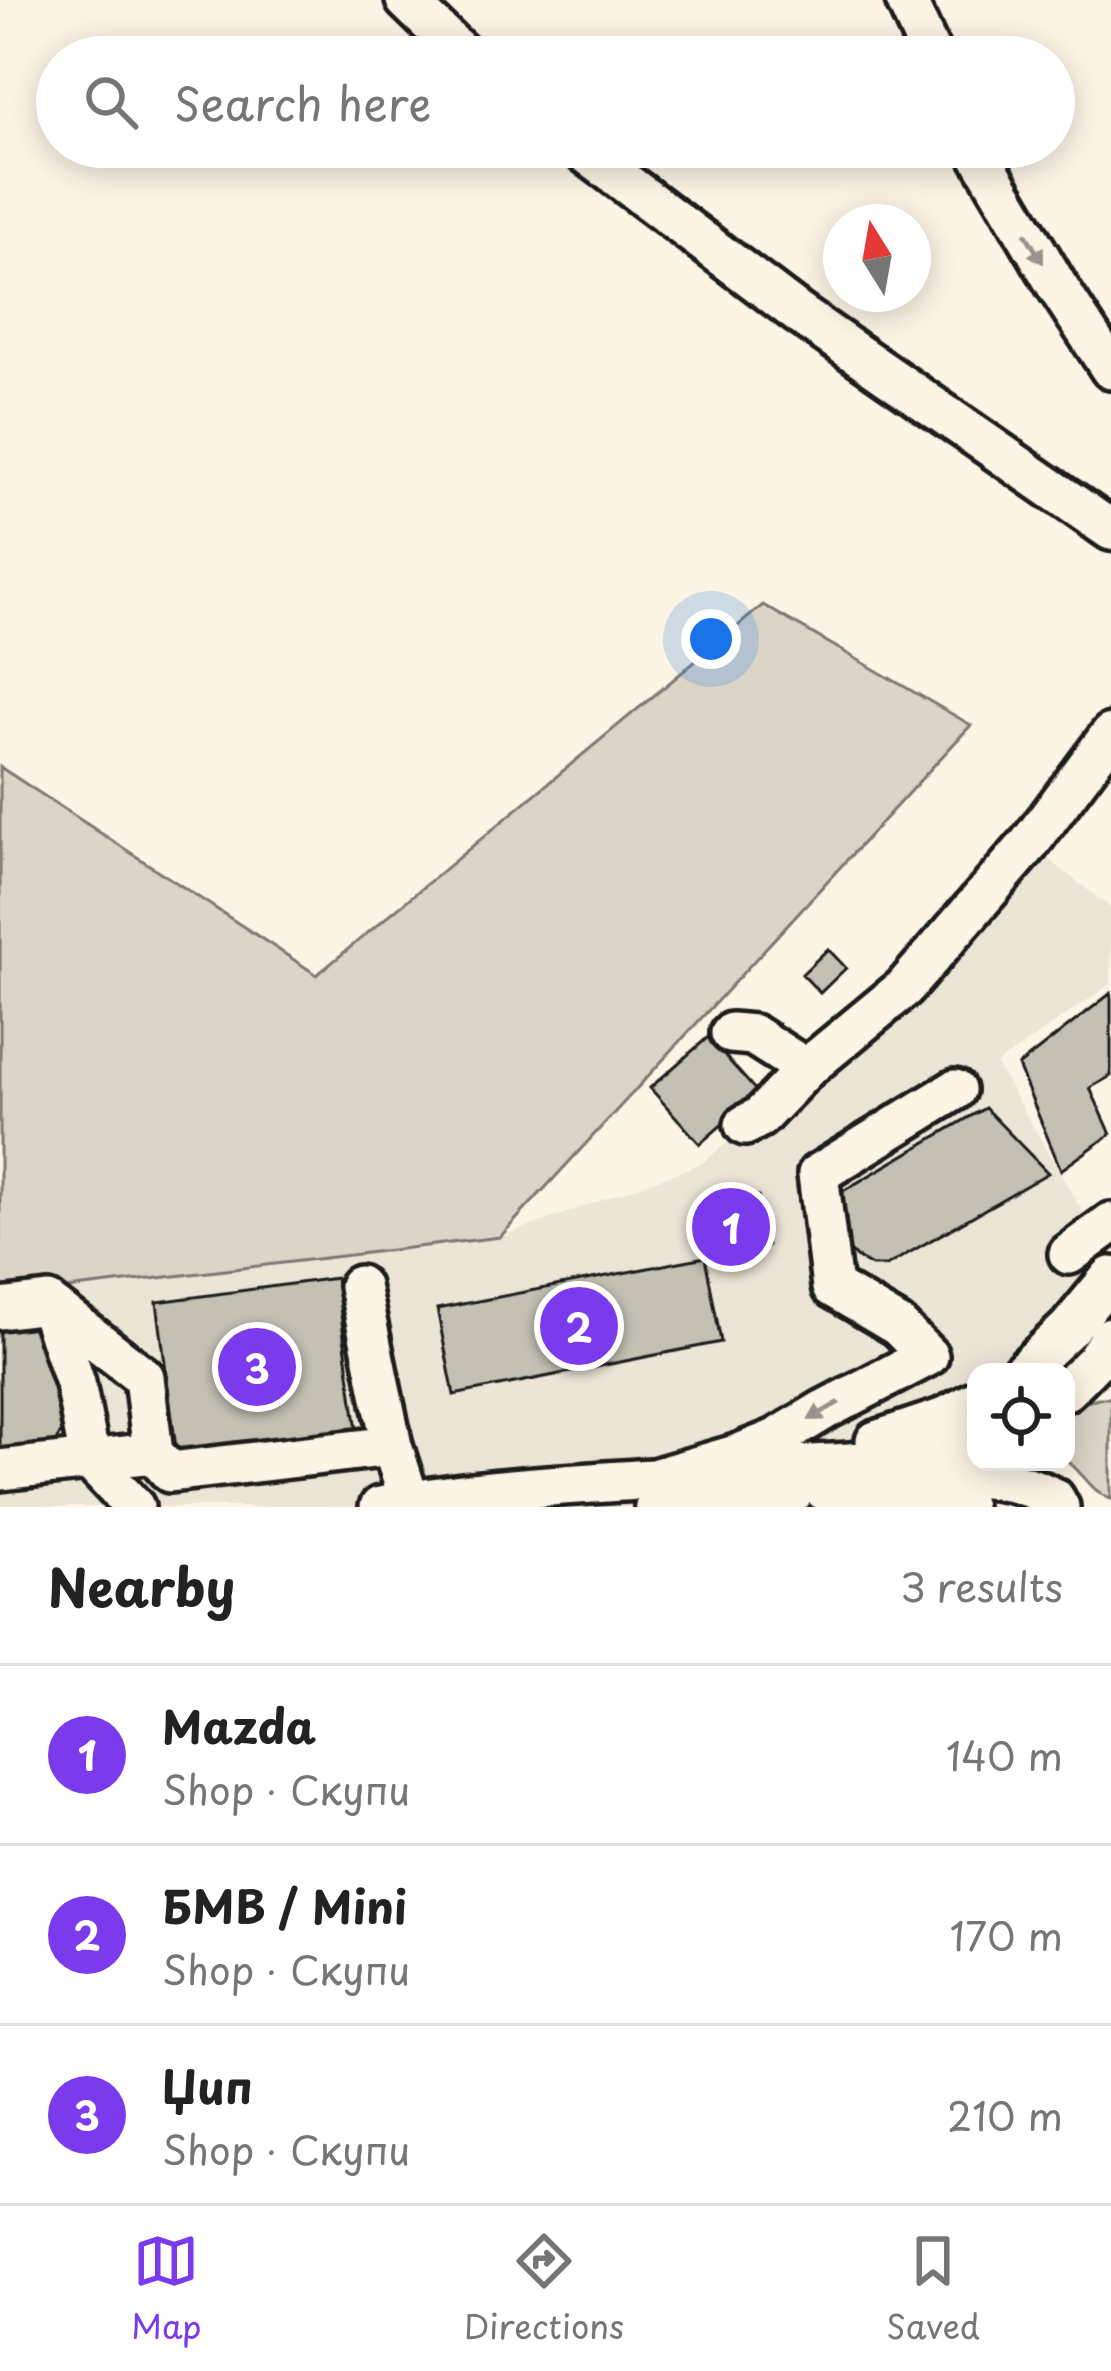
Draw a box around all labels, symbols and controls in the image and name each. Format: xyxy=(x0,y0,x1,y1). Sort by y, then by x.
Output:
search box xyxy=(36,36,1075,168)
text: Search here xyxy=(174,68,431,136)
icon: search xyxy=(78,69,144,135)
north arrow xyxy=(823,204,931,312)
one-way arrow xyxy=(1023,231,1044,265)
your location xyxy=(681,609,741,669)
pin: 1 xyxy=(692,1182,770,1272)
pin: 2 xyxy=(540,1281,618,1371)
pin: 3 xyxy=(218,1322,296,1412)
map controls xyxy=(967,1363,1075,1471)
button: locate xyxy=(967,1363,1075,1471)
one-way arrow xyxy=(808,1399,841,1420)
text: Nearby xyxy=(48,1547,235,1624)
text: 3 results xyxy=(900,1556,1063,1615)
text: Mazda xyxy=(162,1691,316,1759)
text: 1 xyxy=(78,1725,96,1784)
text: 140 m xyxy=(946,1725,1063,1784)
text: Shop · Скупи xyxy=(162,1759,410,1818)
text: БМВ / Mini xyxy=(162,1871,407,1939)
text: 2 xyxy=(73,1905,101,1964)
text: 170 m xyxy=(950,1905,1063,1964)
text: Shop · Скупи xyxy=(162,1939,410,1998)
text: Џип xyxy=(162,2051,252,2119)
text: 3 xyxy=(74,2085,100,2144)
text: 210 m xyxy=(947,2085,1063,2144)
text: Shop · Скупи xyxy=(162,2119,410,2178)
tab: Map xyxy=(131,2228,202,2350)
tab: Directions xyxy=(464,2228,624,2350)
tab: Saved xyxy=(886,2228,980,2350)

